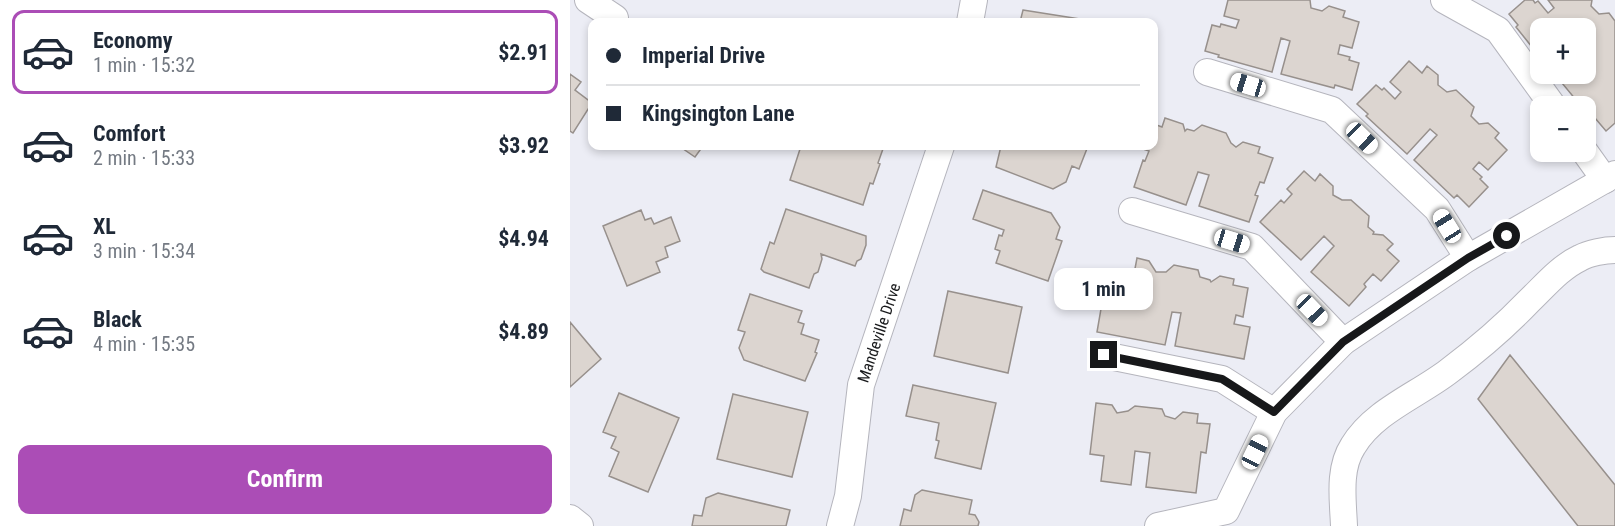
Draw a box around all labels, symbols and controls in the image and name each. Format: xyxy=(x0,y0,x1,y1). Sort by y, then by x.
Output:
map controls xyxy=(1530,18,1596,162)
button: + xyxy=(1530,18,1596,84)
icon: car xyxy=(21,25,75,79)
text: Economy xyxy=(93,28,173,53)
text: $2.91 xyxy=(498,40,549,65)
text: Imperial Drive xyxy=(642,43,765,68)
text: 1 min · 15:32 xyxy=(93,53,195,77)
car xyxy=(1228,71,1268,99)
button: − xyxy=(1530,96,1596,162)
text: Kingsington Lane xyxy=(642,101,795,126)
icon: car xyxy=(21,118,75,172)
car xyxy=(1343,119,1381,157)
text: Comfort xyxy=(93,121,166,146)
text: $3.92 xyxy=(498,133,549,158)
text: 2 min · 15:33 xyxy=(93,146,195,170)
car xyxy=(1430,206,1464,246)
icon: car xyxy=(21,211,75,265)
text: XL xyxy=(93,214,116,239)
route start xyxy=(1493,222,1520,249)
text: $4.94 xyxy=(498,226,549,251)
car xyxy=(1212,227,1252,255)
text: 3 min · 15:34 xyxy=(93,239,195,263)
callout: 1 min xyxy=(1054,268,1154,310)
text: 1 min xyxy=(1081,277,1126,301)
street label: Mandeville Drive xyxy=(853,280,904,385)
car xyxy=(1293,291,1331,329)
icon: car xyxy=(21,304,75,358)
text: Black xyxy=(93,307,142,332)
text: $4.89 xyxy=(498,319,549,344)
text: 4 min · 15:35 xyxy=(93,332,195,356)
route end xyxy=(1090,341,1117,368)
car xyxy=(1239,432,1271,472)
button: Confirm xyxy=(18,445,552,514)

